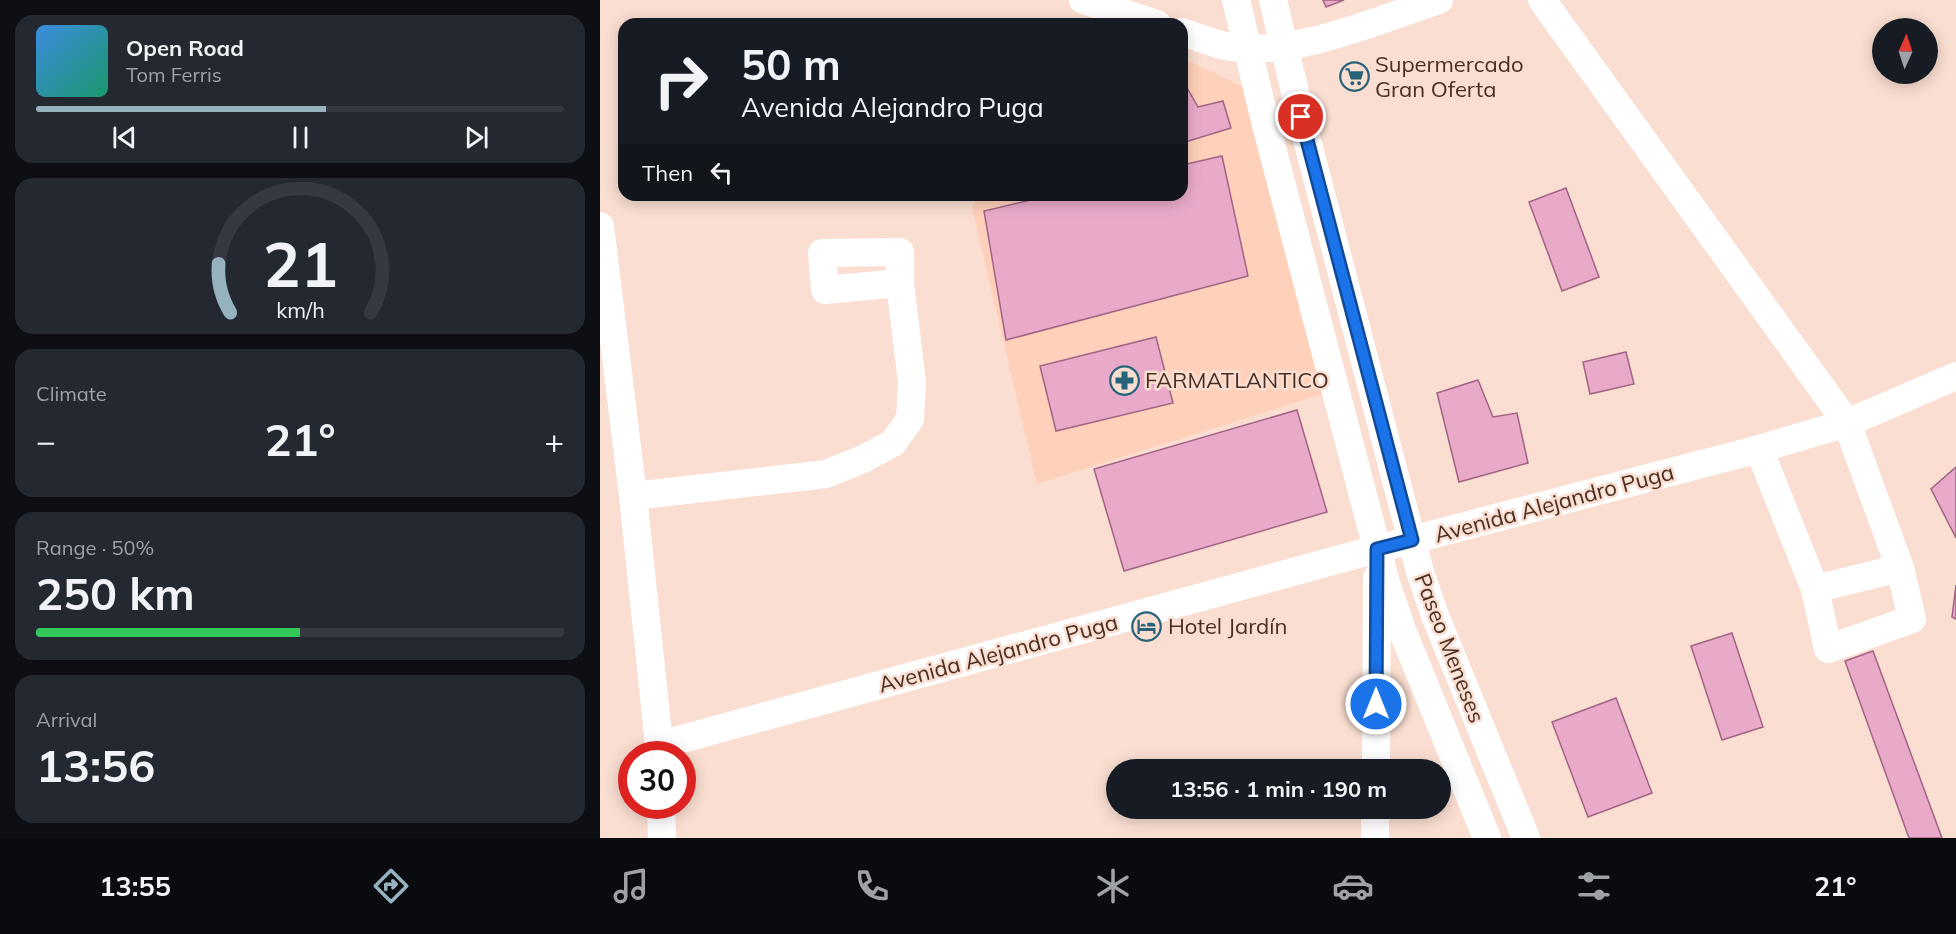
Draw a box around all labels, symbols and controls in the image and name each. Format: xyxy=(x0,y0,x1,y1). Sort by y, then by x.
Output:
north arrow xyxy=(1872,18,1938,84)
map controls xyxy=(1872,18,1938,84)
text: Open Road xyxy=(126,34,244,62)
text: 50 m xyxy=(741,38,841,91)
icon: right xyxy=(642,42,720,120)
place label: Supermercado Gran Oferta xyxy=(1375,50,1523,103)
supermarket icon: Supermercado Gran Oferta xyxy=(1338,61,1370,93)
text: Tom Ferris xyxy=(126,62,222,87)
text: Avenida Alejandro Puga xyxy=(741,90,1044,124)
pin xyxy=(1275,91,1326,142)
icon: arrive xyxy=(1284,100,1317,133)
icon: previous xyxy=(108,121,141,154)
icon: pause xyxy=(284,121,317,154)
icon: next xyxy=(460,121,493,154)
icon: left xyxy=(705,156,738,189)
text: Then xyxy=(642,159,693,187)
text: 21 xyxy=(263,224,337,303)
text: km/h xyxy=(276,296,324,323)
pharmacy icon: FARMATLANTICO xyxy=(1108,364,1140,396)
place label: FARMATLANTICO xyxy=(1145,366,1329,394)
text: Climate xyxy=(36,381,107,406)
text: 21° xyxy=(264,411,336,467)
text: − xyxy=(36,420,56,461)
text: + xyxy=(544,420,564,461)
street label: Avenida Alejandro Puga xyxy=(1431,458,1677,548)
text: Range · 50% xyxy=(36,535,154,560)
text: 250 km xyxy=(36,565,195,621)
street label: Paseo Meneses xyxy=(1409,569,1491,727)
street label: Avenida Alejandro Puga xyxy=(875,608,1121,698)
hotel icon: Hotel Jardín xyxy=(1131,610,1163,642)
place label: Hotel Jardín xyxy=(1168,612,1287,640)
position arrow xyxy=(1344,672,1408,736)
text: Arrival xyxy=(36,707,97,732)
text: 13:56 xyxy=(36,737,155,793)
speed limit sign: 30 xyxy=(618,741,696,819)
text: 13:56 · 1 min · 190 m xyxy=(1170,775,1387,803)
icon: directions xyxy=(370,865,412,907)
icon: music xyxy=(610,865,652,907)
icon: phone xyxy=(851,865,893,907)
icon: climate xyxy=(1092,865,1134,907)
icon: car xyxy=(1332,865,1374,907)
icon: filters xyxy=(1573,865,1615,907)
text: 13:55 xyxy=(99,869,171,903)
text: 21° xyxy=(1814,869,1857,903)

